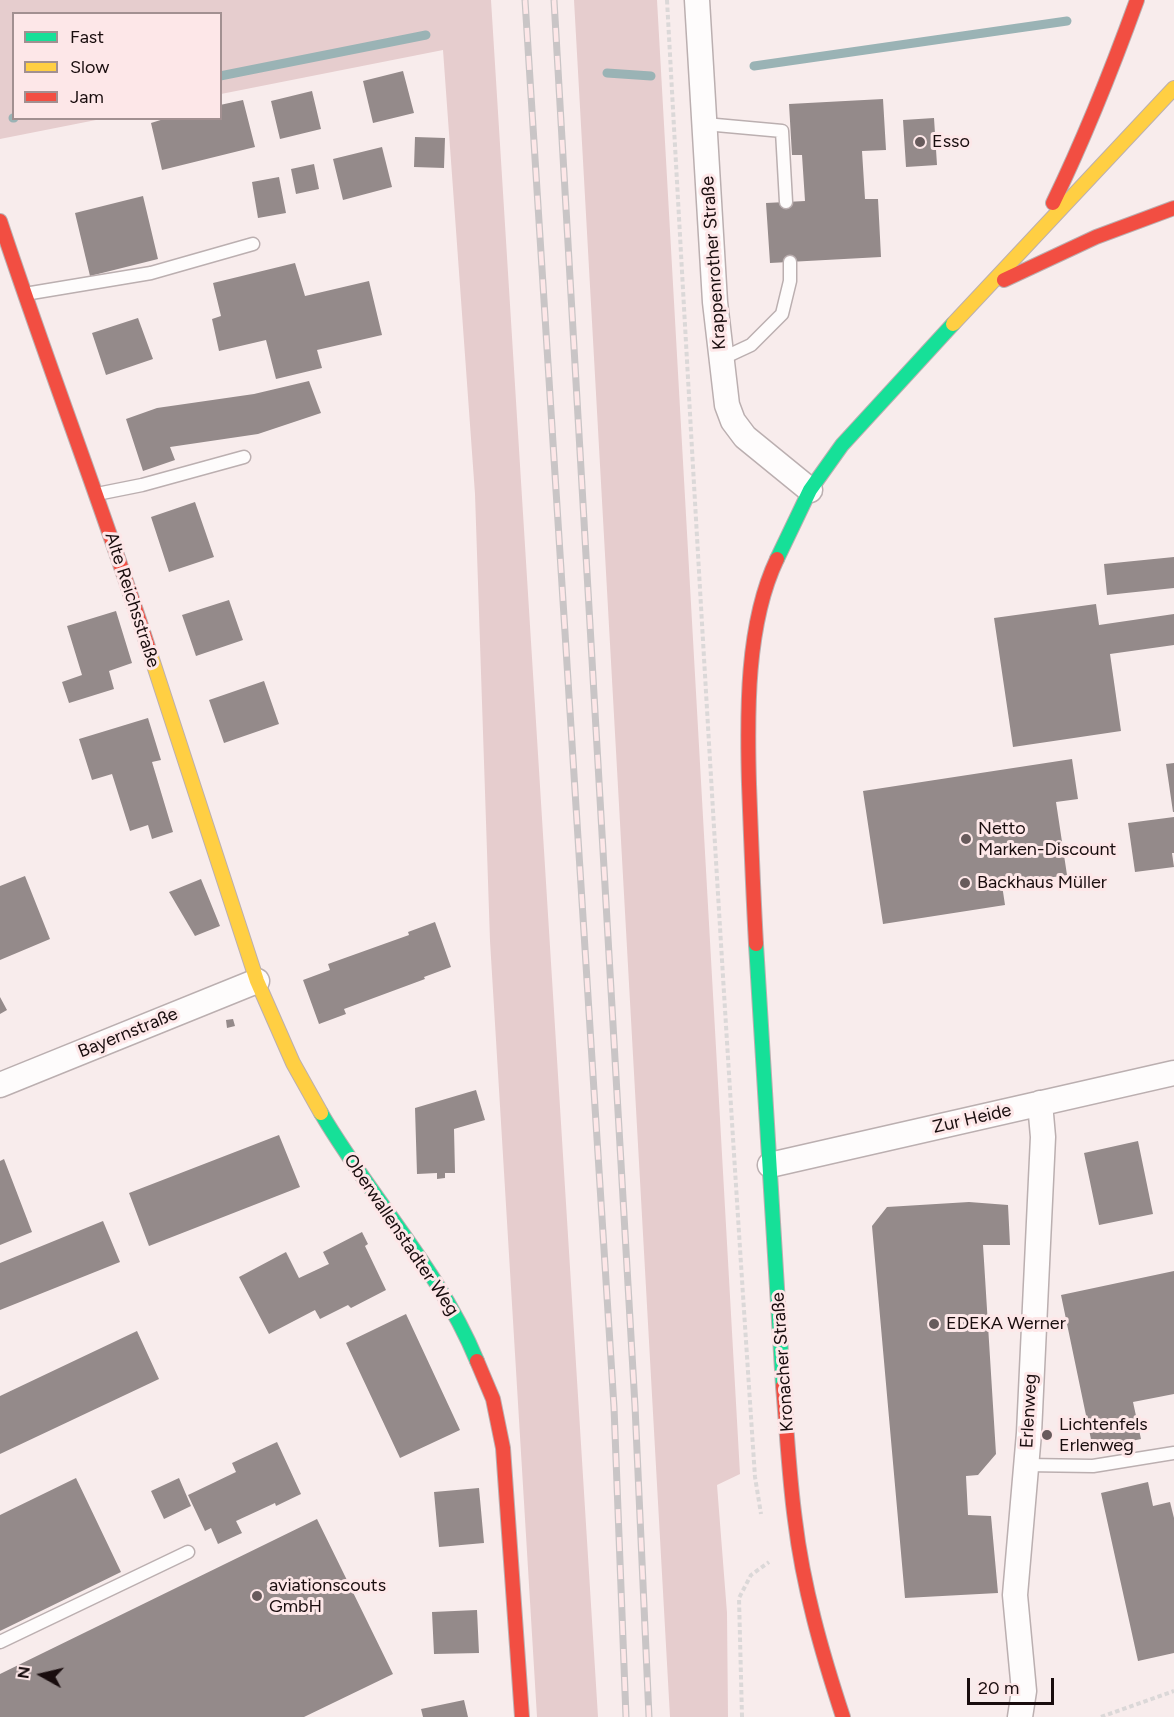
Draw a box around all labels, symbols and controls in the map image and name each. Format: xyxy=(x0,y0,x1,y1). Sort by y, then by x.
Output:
legend xyxy=(12,12,222,120)
text: Fast xyxy=(70,26,104,48)
text: Slow xyxy=(70,56,109,78)
text: Jam xyxy=(70,86,104,108)
place label: Esso xyxy=(932,131,970,153)
marker: Esso xyxy=(913,135,927,149)
street label: Krappenrother Straße xyxy=(697,175,731,351)
street label: Alte Reichsstraße xyxy=(100,530,164,670)
place label: Netto Marken-Discount xyxy=(978,818,1116,860)
marker: Netto Marken-Discount xyxy=(959,832,973,846)
place label: Backhaus Müller xyxy=(977,872,1107,894)
marker: Backhaus Müller xyxy=(958,876,972,890)
street label: Bayernstraße xyxy=(75,1003,181,1063)
street label: Zur Heide xyxy=(931,1099,1013,1139)
street label: Oberwallenstadter Weg xyxy=(339,1150,463,1320)
street label: Kronacher Straße xyxy=(767,1291,799,1433)
place label: EDEKA Werner xyxy=(946,1313,1066,1335)
marker: EDEKA Werner xyxy=(927,1317,941,1331)
street label: Erlenweg xyxy=(1016,1373,1042,1449)
place label: Lichtenfels Erlenweg xyxy=(1059,1414,1148,1456)
marker: Lichtenfels Erlenweg xyxy=(1040,1428,1054,1442)
place label: aviationscouts GmbH xyxy=(269,1575,386,1618)
marker: aviationscouts GmbH xyxy=(250,1589,264,1603)
north arrow xyxy=(12,1645,72,1705)
text: N xyxy=(13,1665,34,1680)
scale bar xyxy=(970,1666,1057,1704)
text: 20 m xyxy=(978,1677,1019,1699)

